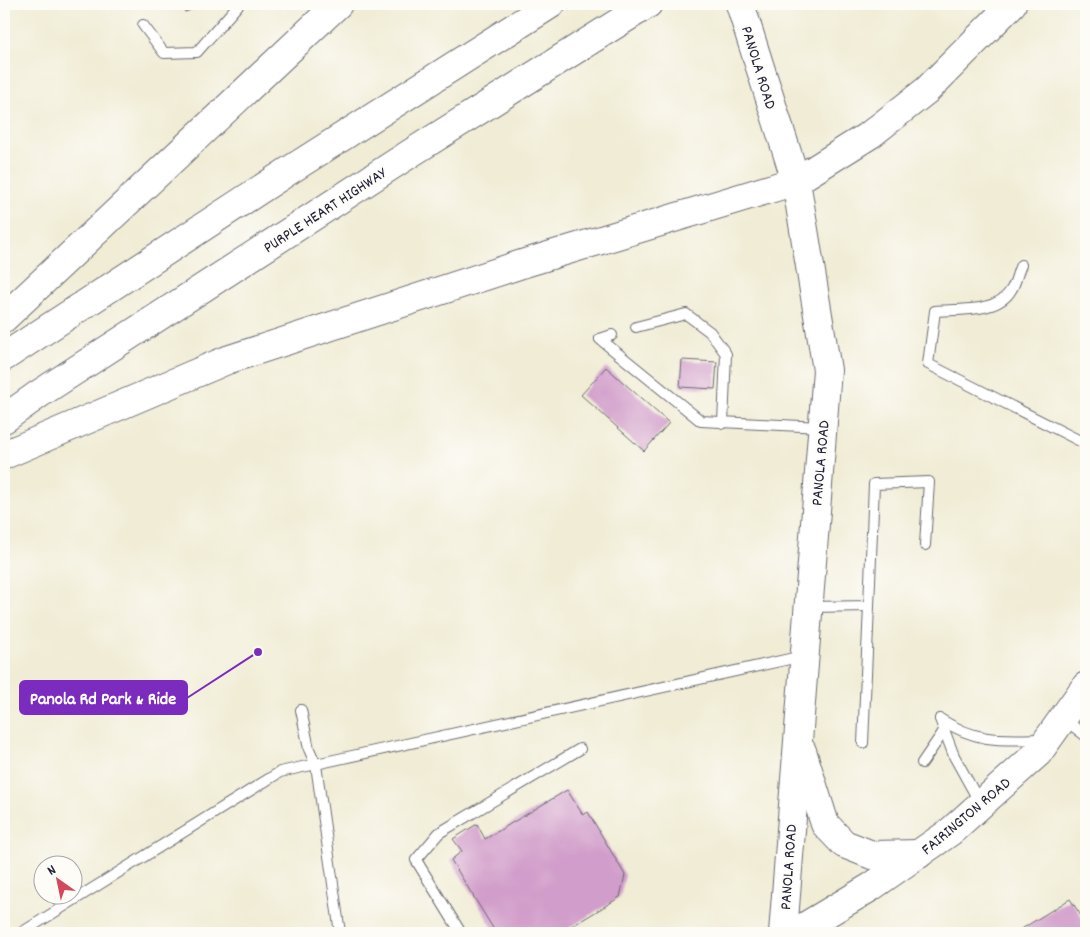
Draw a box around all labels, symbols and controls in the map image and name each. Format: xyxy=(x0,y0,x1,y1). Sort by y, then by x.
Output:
street label: PANOLA ROAD xyxy=(734,23,781,112)
street label: PURPLE HEART HIGHWAY xyxy=(259,162,392,260)
street label: PANOLA ROAD xyxy=(806,419,837,507)
callout: Panola Rd Park & Ride xyxy=(20,681,187,714)
text: Panola Rd Park & Ride xyxy=(30,688,176,713)
street label: FAIRINGTON ROAD xyxy=(917,773,1016,861)
street label: PANOLA ROAD xyxy=(775,823,804,911)
north arrow xyxy=(32,854,82,904)
text: N xyxy=(44,860,60,881)

